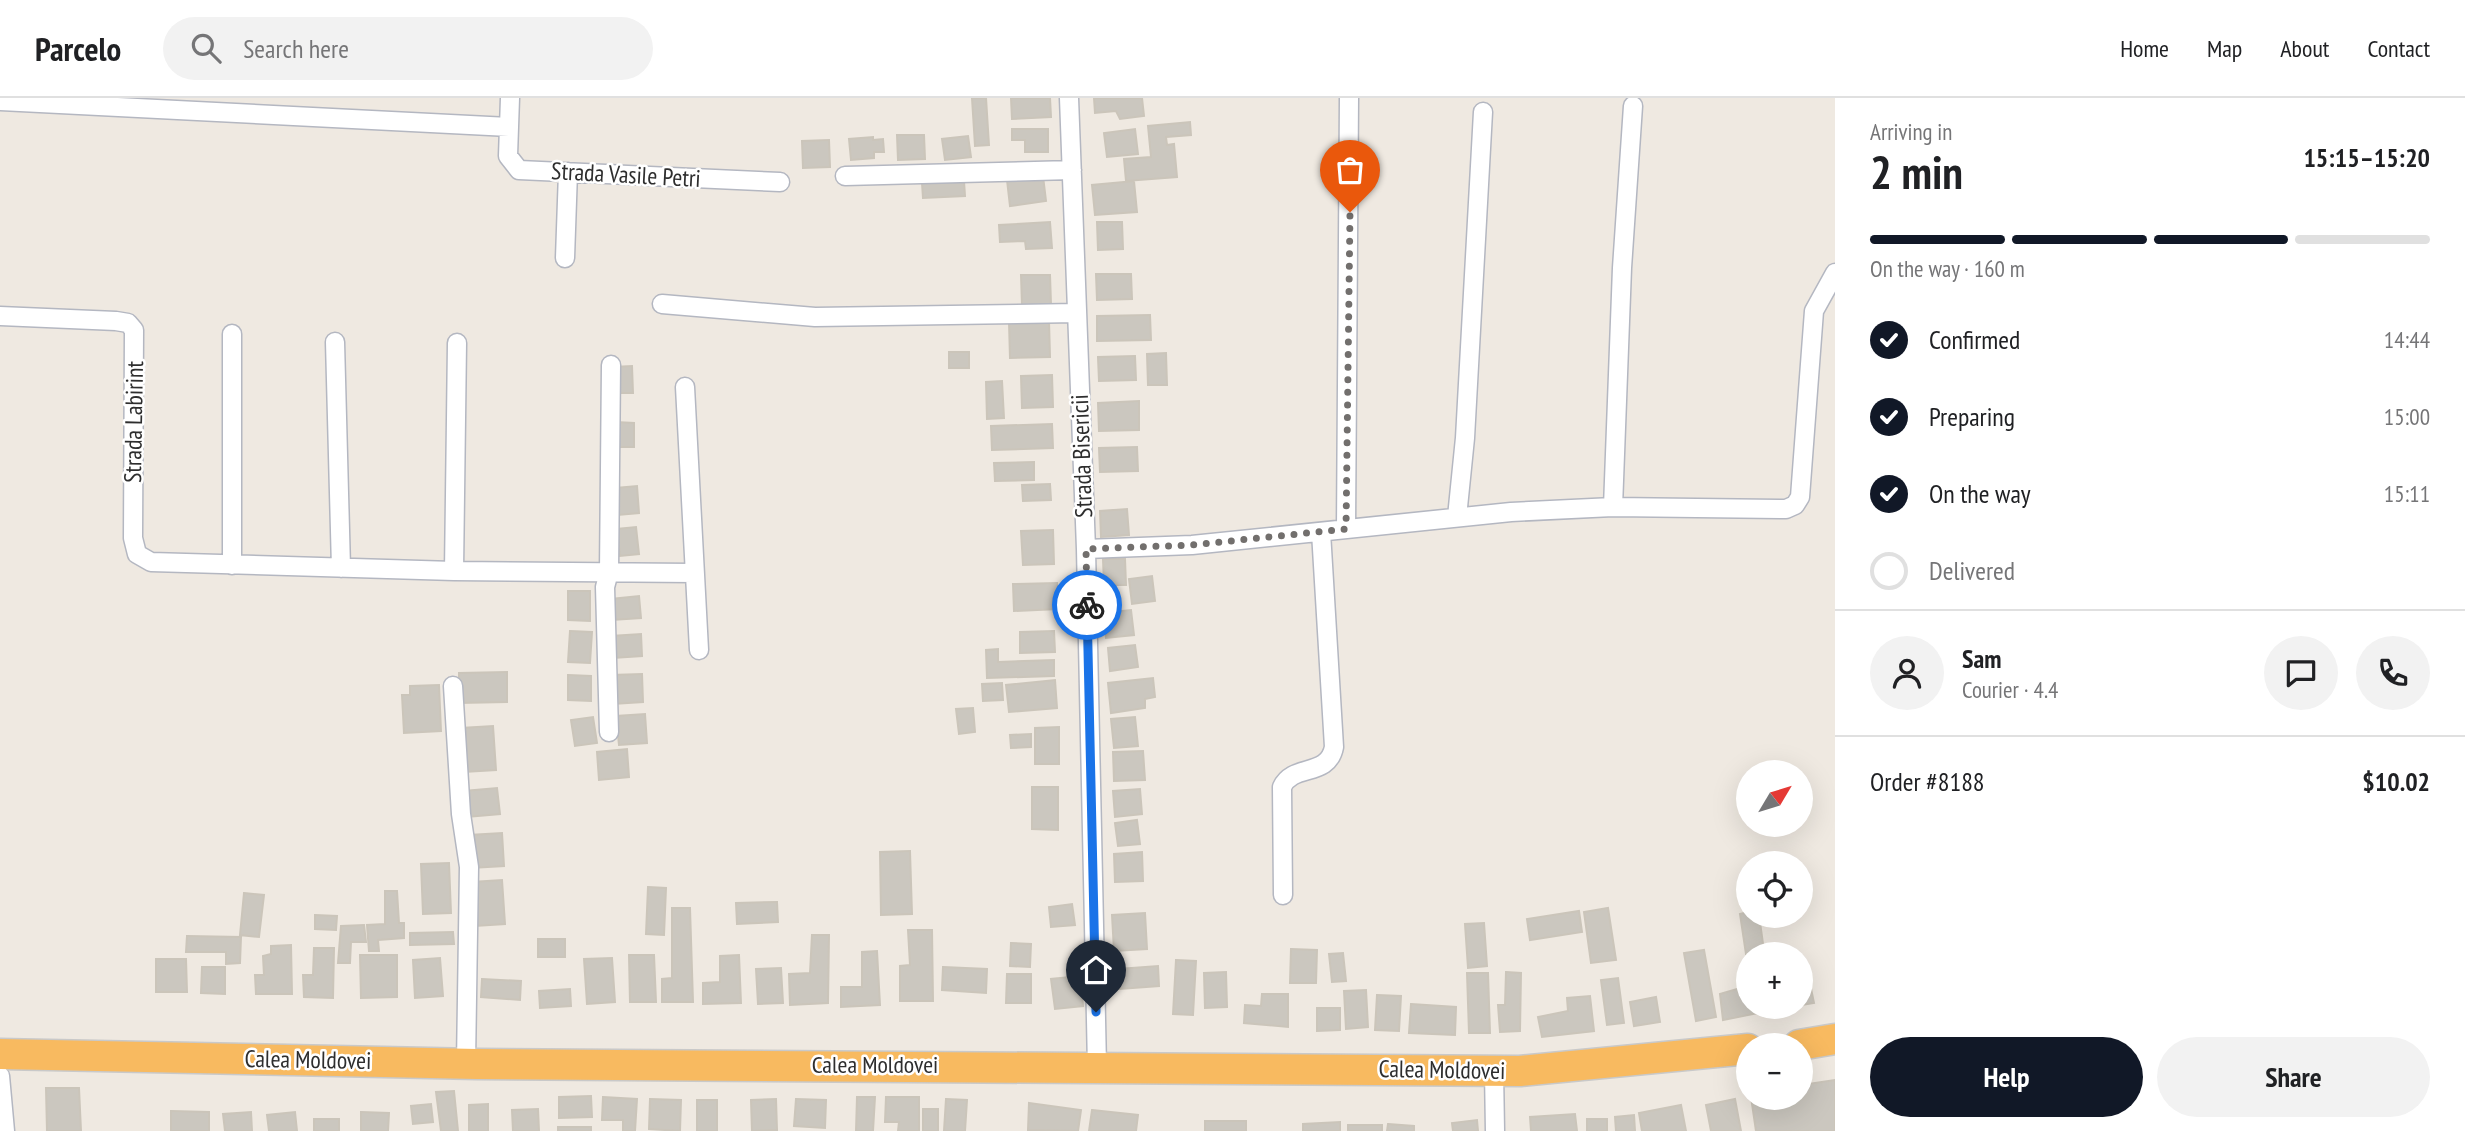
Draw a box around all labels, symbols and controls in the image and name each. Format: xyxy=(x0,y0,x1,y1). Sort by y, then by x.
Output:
search box xyxy=(163,17,653,80)
text: Parcelo xyxy=(35,27,121,70)
icon: search xyxy=(187,29,225,67)
text: Search here xyxy=(243,32,349,65)
text: Home xyxy=(2120,33,2169,64)
text: Map xyxy=(2207,33,2242,64)
text: About xyxy=(2280,33,2329,64)
text: Contact xyxy=(2367,33,2430,64)
text: Arriving in xyxy=(1870,117,1952,146)
pin xyxy=(1320,140,1380,212)
text: 15:15–15:20 xyxy=(2303,141,2430,174)
text: 2 min xyxy=(1870,142,1963,202)
icon: bag xyxy=(1331,151,1369,189)
street label: Strada Vasile Petri xyxy=(551,155,702,194)
text: On the way · 160 m xyxy=(1870,254,2025,283)
icon: check xyxy=(1870,321,1908,359)
text: Confirmed xyxy=(1929,323,2020,356)
text: 14:44 xyxy=(2384,325,2430,354)
street label: Strada Labirint xyxy=(117,360,150,483)
street label: Strada Bisericii xyxy=(1064,394,1099,518)
icon: check xyxy=(1870,398,1908,436)
text: Preparing xyxy=(1929,400,2015,433)
text: 15:00 xyxy=(2384,402,2430,431)
icon: check xyxy=(1870,475,1908,513)
text: On the way xyxy=(1929,477,2031,510)
text: 15:11 xyxy=(2384,479,2430,508)
text: Delivered xyxy=(1929,554,2015,587)
courier xyxy=(1052,570,1122,640)
icon: bike xyxy=(1068,586,1106,624)
button: person xyxy=(1870,636,1944,710)
button: chat xyxy=(2264,636,2338,710)
button: phone xyxy=(2356,636,2430,710)
text: Sam xyxy=(1962,642,2001,675)
text: Courier · 4.4 xyxy=(1962,675,2058,704)
north arrow xyxy=(1736,760,1813,836)
map controls xyxy=(1736,760,1813,1110)
text: Order #8188 xyxy=(1870,765,1985,798)
text: $10.02 xyxy=(2362,765,2430,798)
button: locate xyxy=(1736,851,1813,928)
pin xyxy=(1066,940,1126,1012)
button: + xyxy=(1736,942,1813,1019)
icon: home xyxy=(1077,951,1115,989)
button: − xyxy=(1736,1033,1813,1110)
button: Help xyxy=(1870,1037,2143,1117)
button: Share xyxy=(2157,1037,2430,1117)
street label: Calea Moldovei xyxy=(244,1043,372,1076)
street label: Calea Moldovei xyxy=(812,1049,938,1080)
street label: Calea Moldovei xyxy=(1378,1053,1506,1086)

